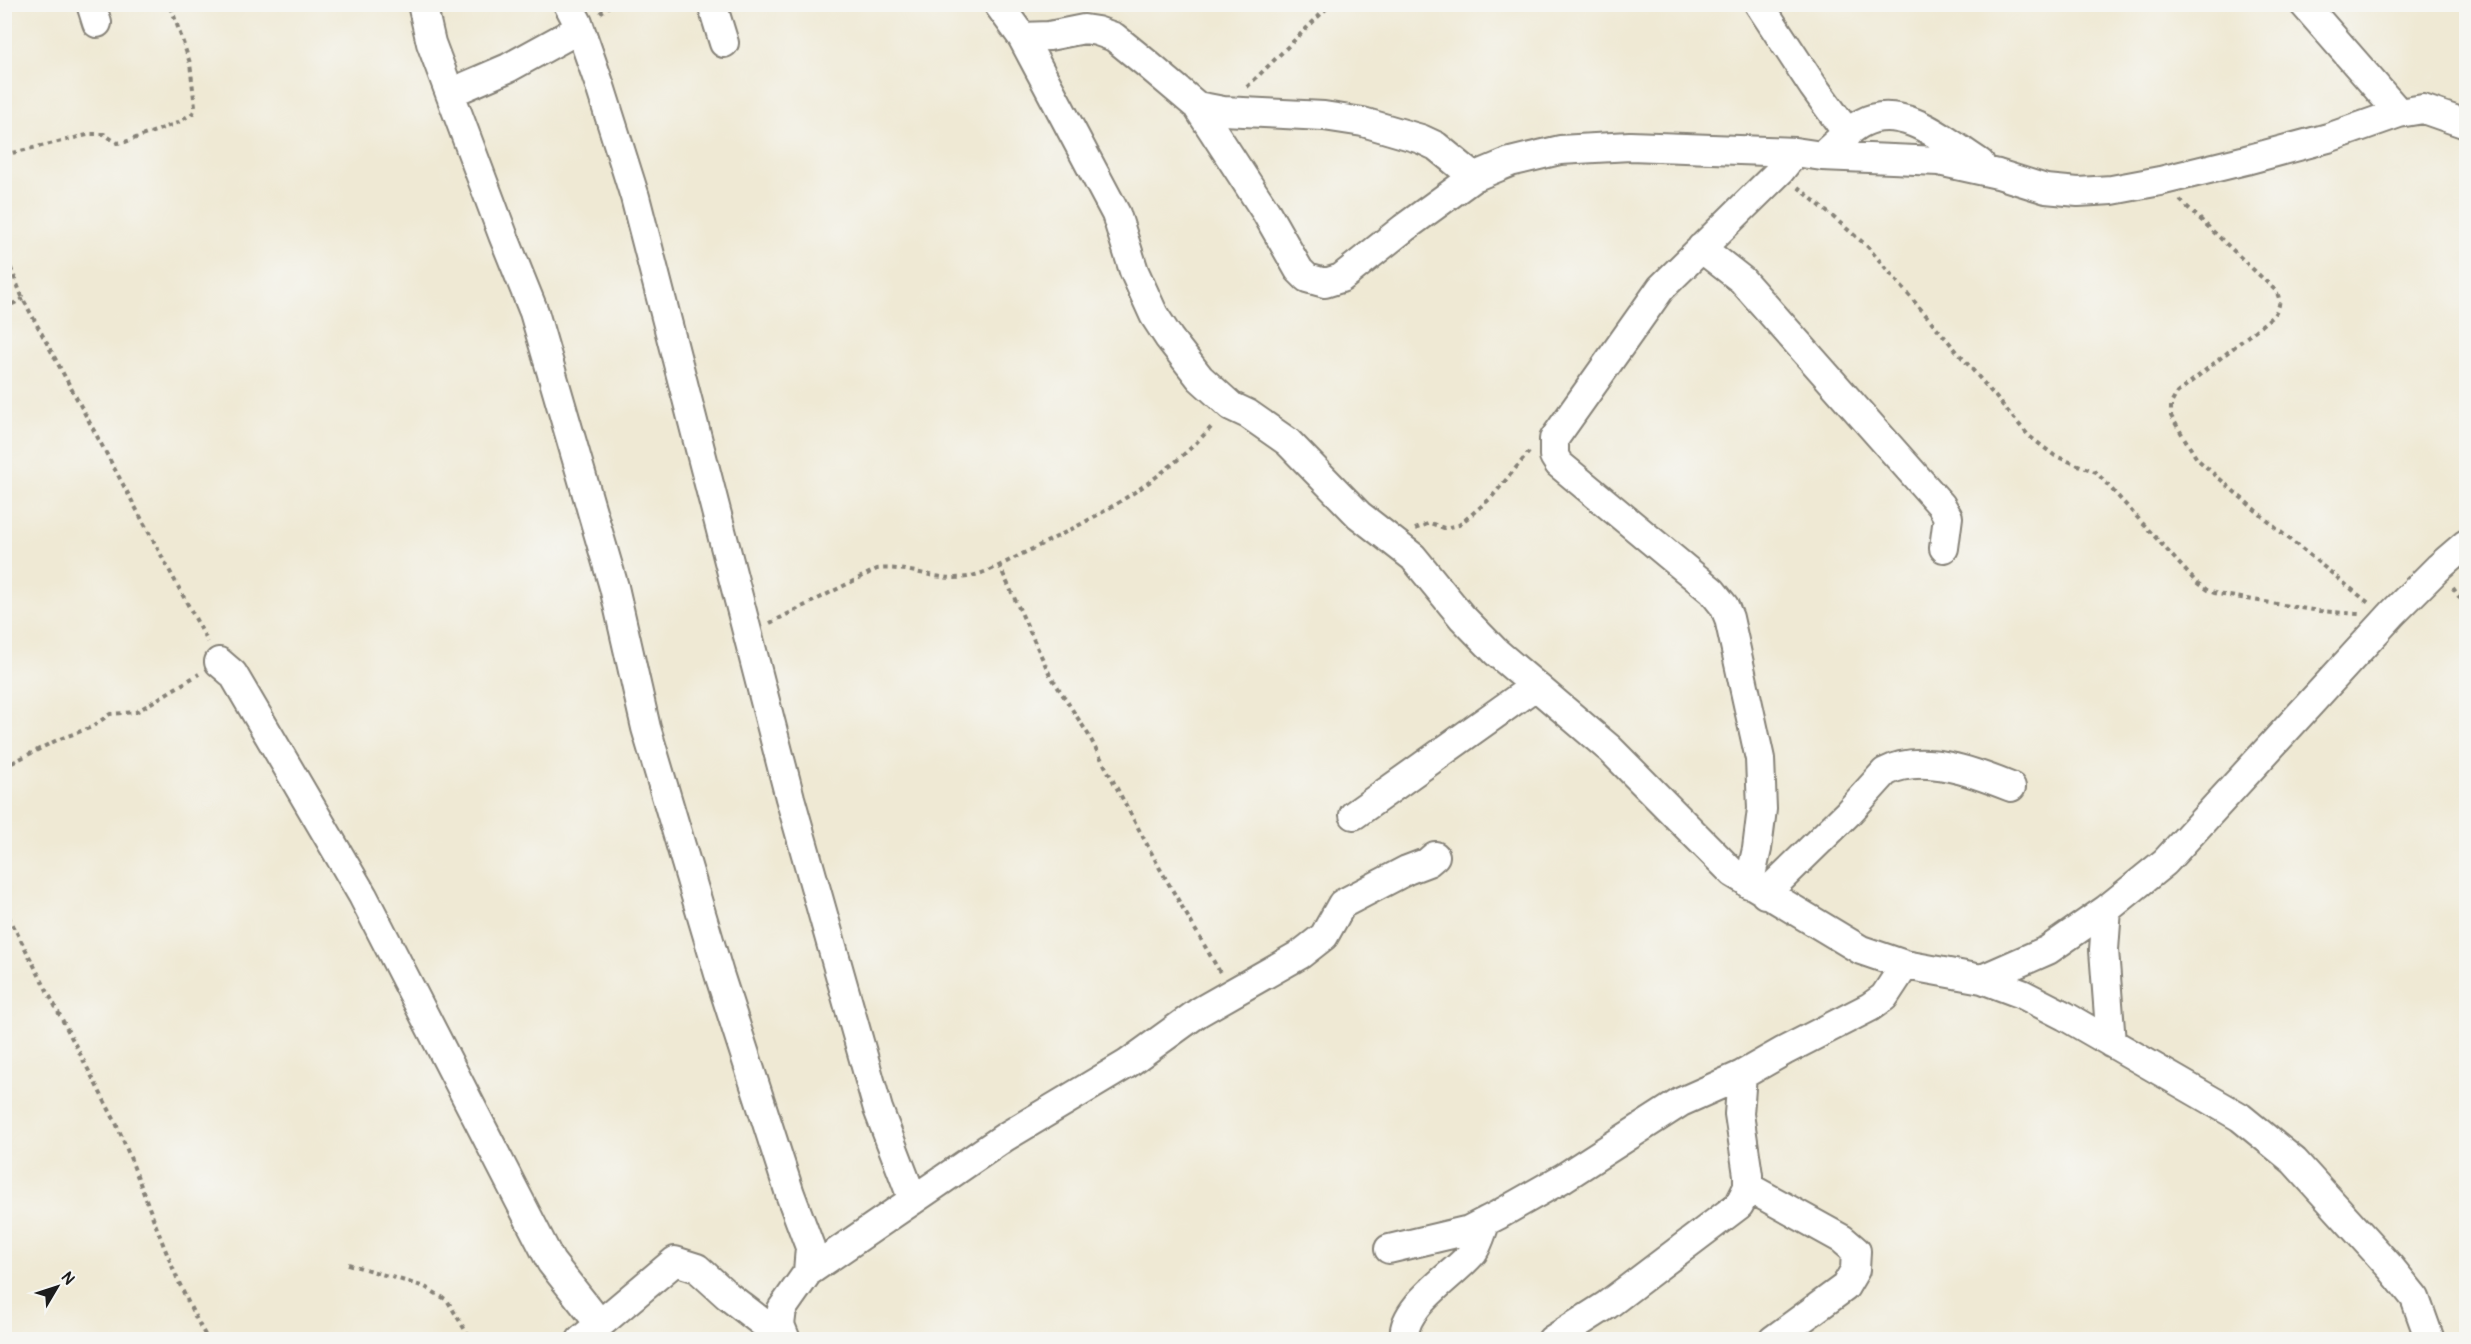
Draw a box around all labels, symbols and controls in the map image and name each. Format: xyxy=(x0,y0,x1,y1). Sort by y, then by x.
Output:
north arrow xyxy=(27,1257,87,1317)
text: N xyxy=(57,1268,79,1289)

